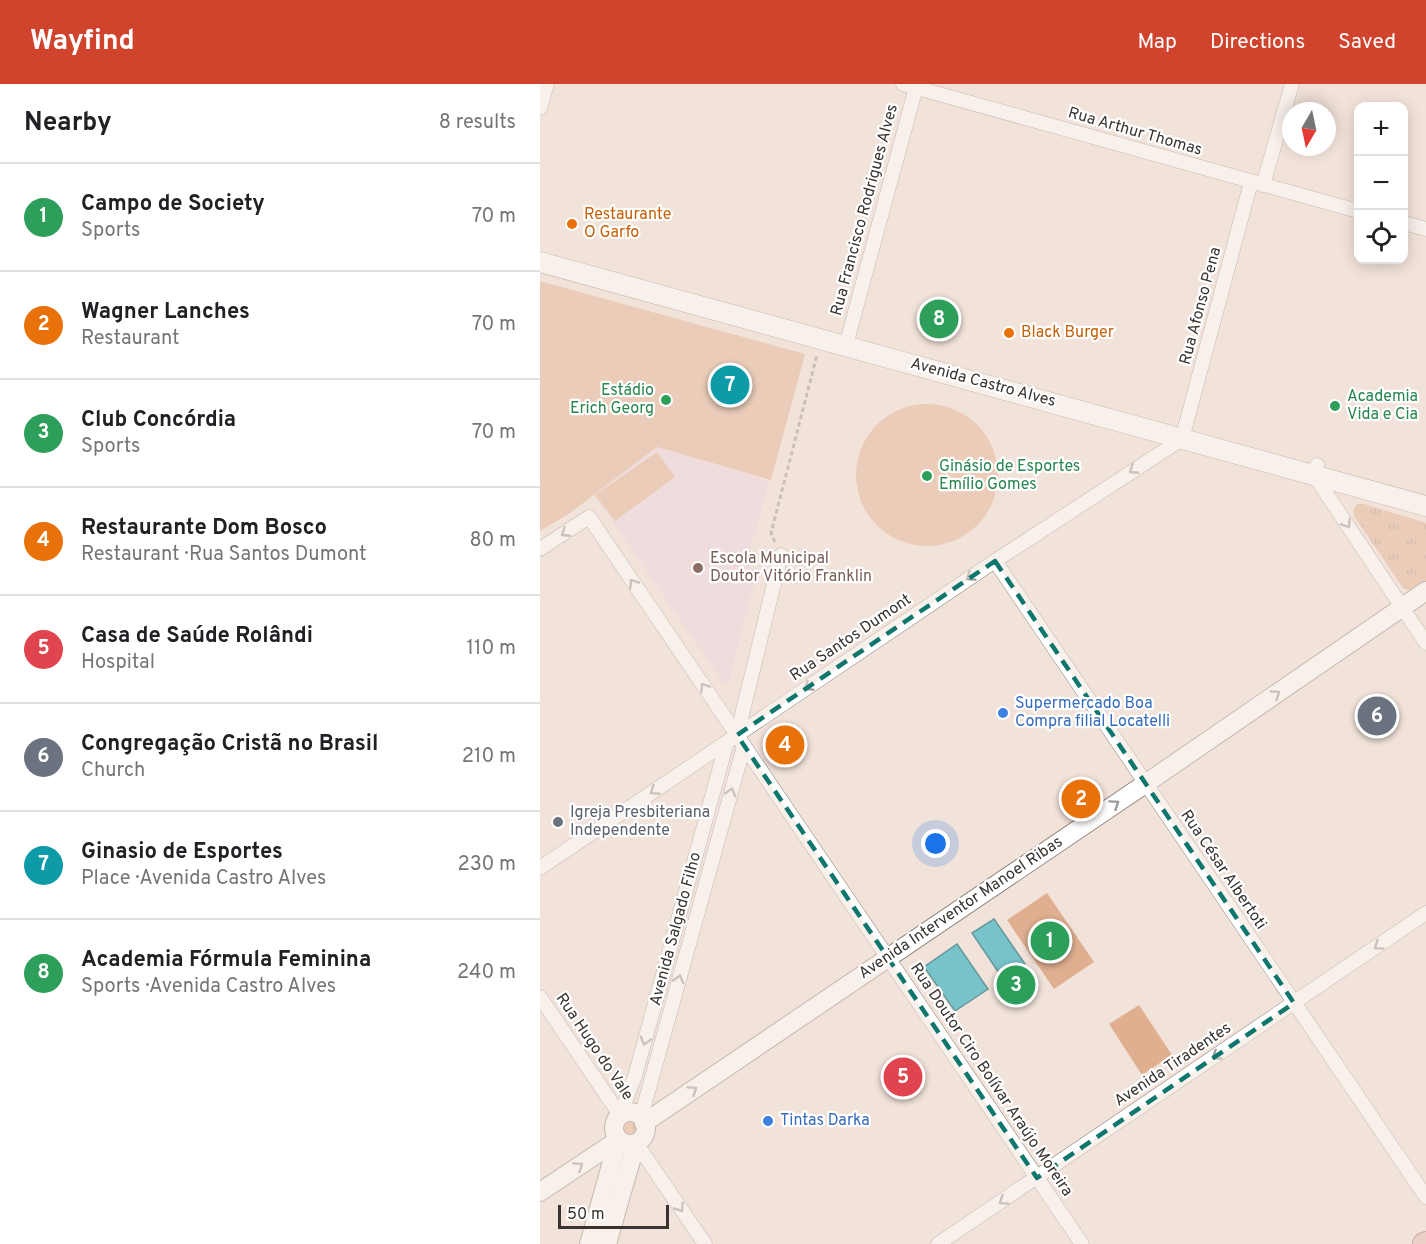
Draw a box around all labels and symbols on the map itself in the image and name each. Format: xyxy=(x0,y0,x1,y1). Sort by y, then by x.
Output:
street label: Rua Francisco Rodrigues Alves xyxy=(827,102,903,318)
north arrow xyxy=(1282,102,1336,156)
street label: Rua Arthur Thomas xyxy=(1066,103,1204,161)
place label: Restaurante O Garfo xyxy=(584,205,671,243)
marker: Restaurante O Garfo xyxy=(565,217,579,231)
street label: Rua Afonso Pena xyxy=(1176,245,1226,367)
pin: 8 xyxy=(920,296,958,342)
place label: Black Burger xyxy=(1021,323,1114,343)
marker: Black Burger xyxy=(1002,326,1016,340)
street label: Avenida Castro Alves xyxy=(908,354,1058,412)
pin: 7 xyxy=(710,362,750,408)
place label: Estádio Erich Georg xyxy=(570,381,654,419)
place label: Academia Vida e Cia xyxy=(1347,387,1418,425)
marker: Estádio Erich Georg xyxy=(659,393,673,407)
marker: Academia Vida e Cia xyxy=(1328,399,1342,413)
place label: Ginásio de Esportes Emílio Gomes xyxy=(939,457,1080,495)
one-way arrow xyxy=(1129,463,1139,475)
marker: Ginásio de Esportes Emílio Gomes xyxy=(920,469,934,483)
one-way arrow xyxy=(1340,517,1351,528)
one-way arrow xyxy=(560,526,571,537)
place label: Escola Municipal Doutor Vitório Franklin xyxy=(710,549,872,587)
marker: Escola Municipal Doutor Vitório Franklin xyxy=(691,561,705,575)
one-way arrow xyxy=(966,570,976,582)
one-way arrow xyxy=(629,578,640,589)
street label: Rua Santos Dumont xyxy=(787,590,915,686)
one-way arrow xyxy=(804,680,815,691)
one-way arrow xyxy=(700,683,711,694)
one-way arrow xyxy=(1270,690,1281,701)
place label: Supermercado Boa Compra filial Locatelli xyxy=(1015,694,1170,732)
pin: 6 xyxy=(1358,694,1396,738)
marker: Supermercado Boa Compra filial Locatelli xyxy=(996,706,1010,720)
pin: 4 xyxy=(766,722,804,768)
pin: 2 xyxy=(1062,776,1100,822)
one-way arrow xyxy=(649,784,660,795)
one-way arrow xyxy=(724,787,736,797)
one-way arrow xyxy=(1109,801,1120,812)
place label: Igreja Presbiteriana Independente xyxy=(570,803,710,841)
street label: Rua César Albertoti xyxy=(1176,806,1270,934)
marker: Igreja Presbiteriana Independente xyxy=(551,815,565,829)
your location xyxy=(921,829,950,858)
street label: Avenida Interventor Manoel Ribas xyxy=(855,832,1067,984)
street label: Avenida Salgado Filho xyxy=(646,850,706,1008)
pin: 1 xyxy=(1030,918,1070,964)
one-way arrow xyxy=(1373,939,1384,950)
street label: Rua Doutor Ciro Bolívar Araújo Moreira xyxy=(905,960,1077,1200)
pin: 3 xyxy=(996,962,1036,1008)
one-way arrow xyxy=(672,975,684,985)
street label: Rua Hugo do Vale xyxy=(551,990,637,1104)
street label: Avenida Tiradentes xyxy=(1111,1018,1235,1112)
one-way arrow xyxy=(640,1035,652,1046)
one-way arrow xyxy=(1212,1048,1223,1059)
pin: 5 xyxy=(884,1054,922,1100)
one-way arrow xyxy=(686,1086,697,1097)
place label: Tintas Darka xyxy=(780,1111,870,1131)
marker: Tintas Darka xyxy=(761,1114,775,1128)
one-way arrow xyxy=(572,1162,583,1173)
one-way arrow xyxy=(999,1194,1010,1205)
scale bar xyxy=(558,1202,669,1230)
one-way arrow xyxy=(673,1202,684,1213)

